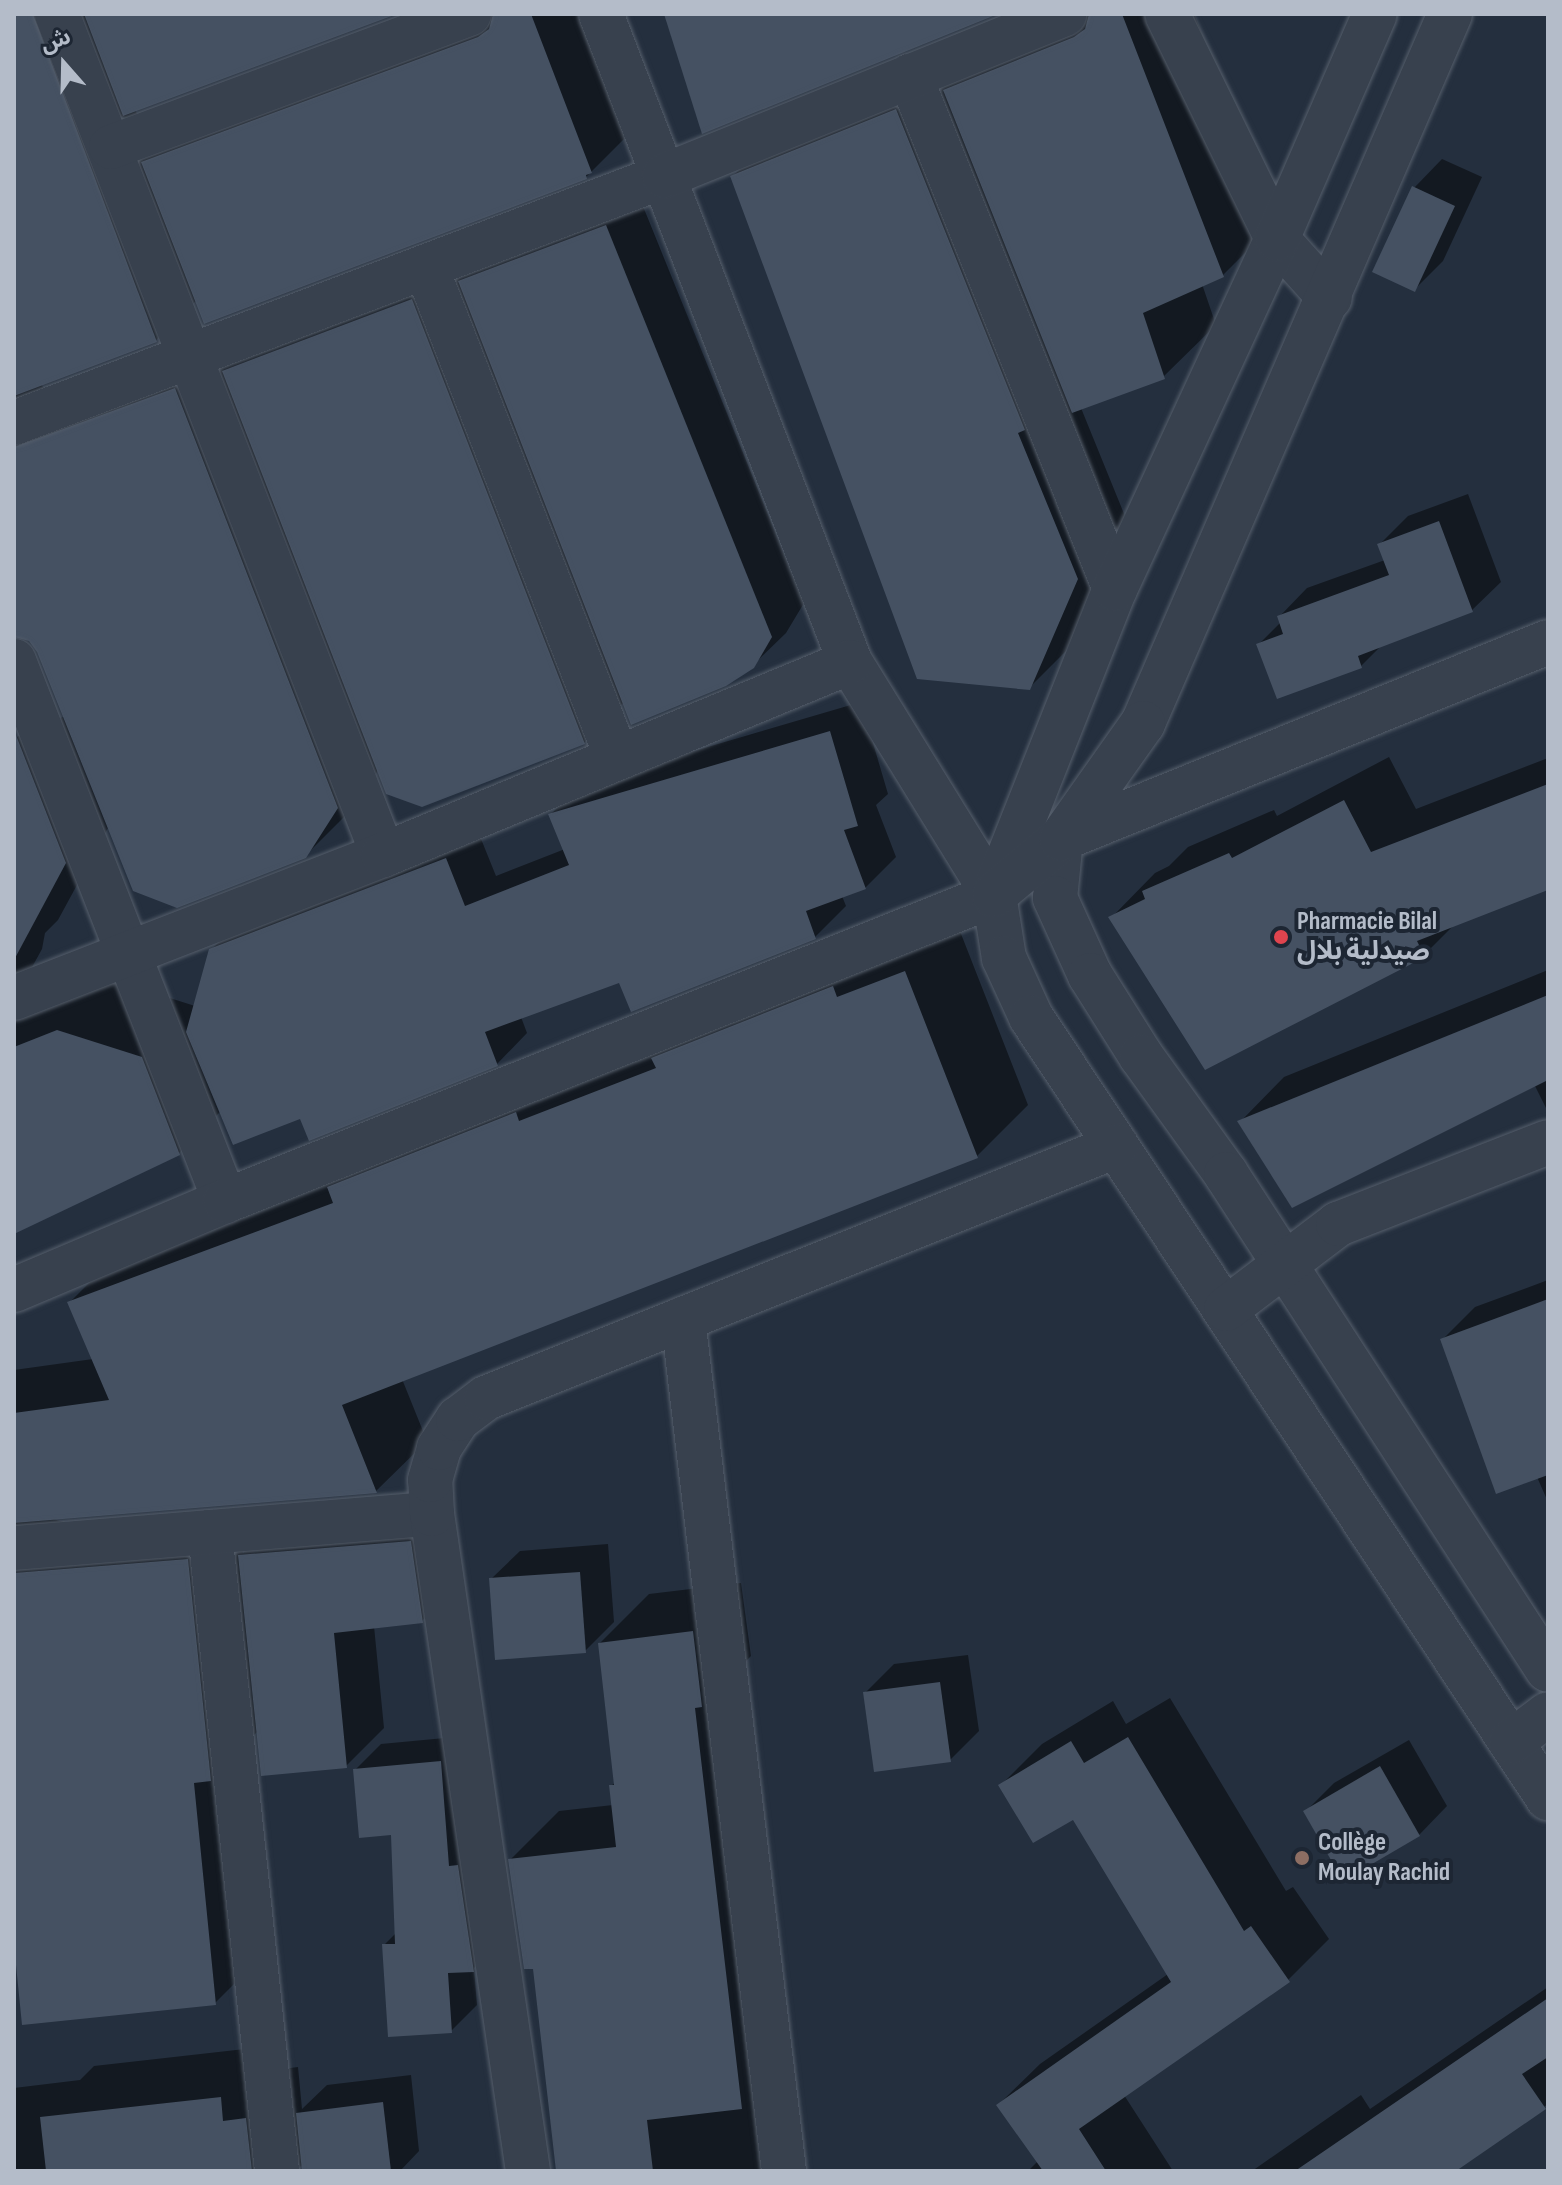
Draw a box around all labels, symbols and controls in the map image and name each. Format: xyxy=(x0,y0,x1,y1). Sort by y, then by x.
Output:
text: ش xyxy=(37,23,74,59)
north arrow xyxy=(24,24,104,104)
place label: Pharmacie Bilal صيدلية بلال xyxy=(1297,906,1437,968)
marker: Pharmacie Bilal صيدلية بلال xyxy=(1272,928,1290,946)
place label: Collège Moulay Rachid xyxy=(1318,1827,1450,1888)
marker: Collège Moulay Rachid xyxy=(1293,1849,1311,1867)

